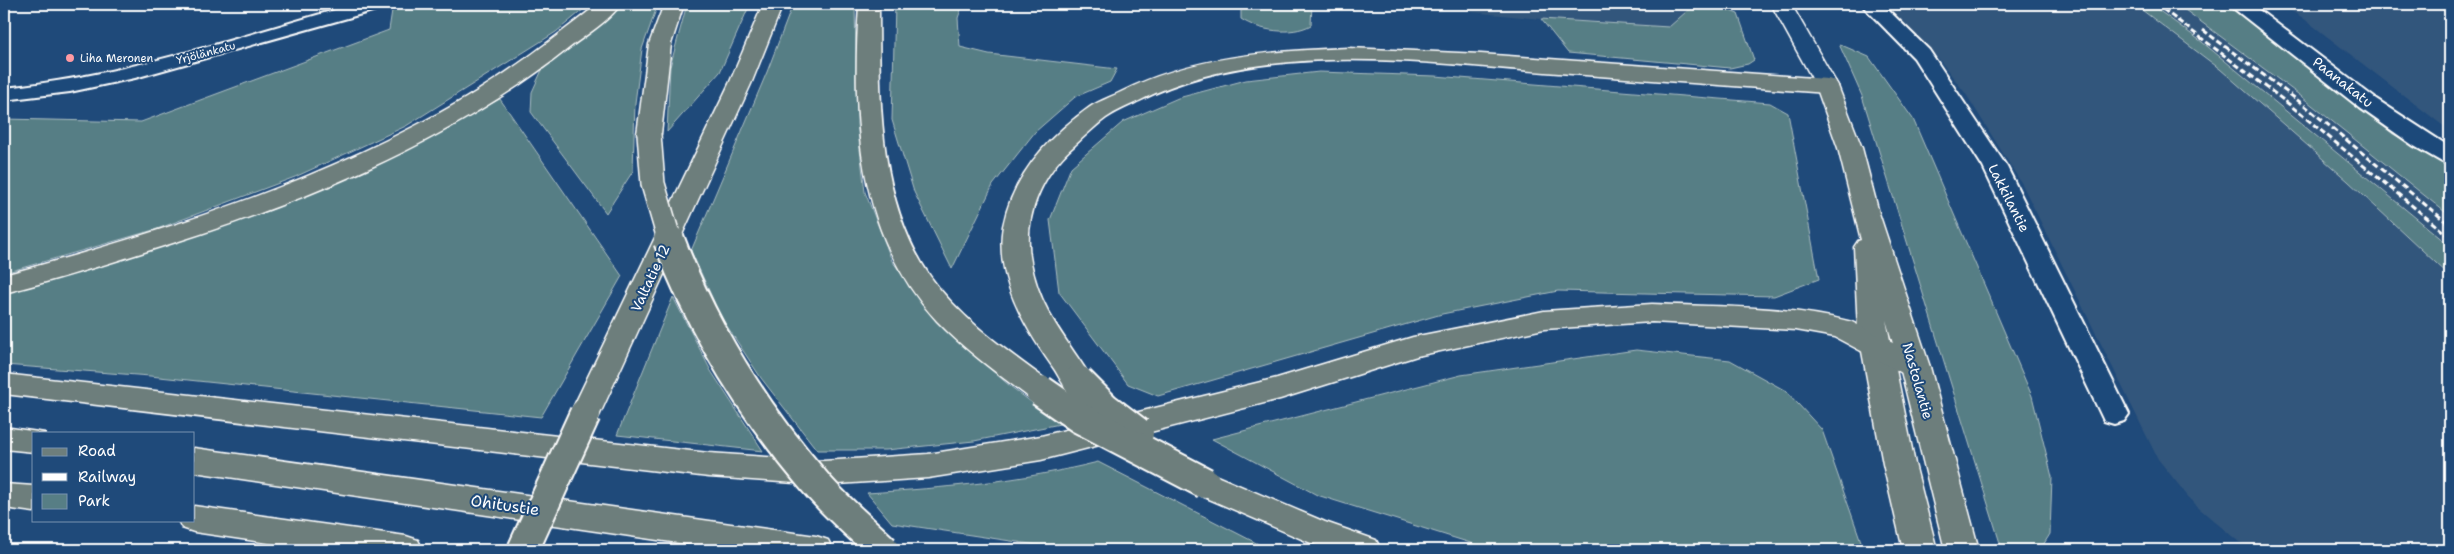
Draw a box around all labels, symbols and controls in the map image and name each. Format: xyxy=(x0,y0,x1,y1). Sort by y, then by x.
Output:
street label: Yrjölänkatu xyxy=(175,38,237,68)
place label: Liha Meronen xyxy=(80,51,154,66)
marker: Liha Meronen xyxy=(64,52,76,64)
street label: Paanakatu xyxy=(2309,53,2377,111)
street label: Lakkilantie xyxy=(1984,161,2034,235)
street label: Valtatie 12 xyxy=(627,241,673,315)
street label: Nastolantie xyxy=(1898,341,1938,421)
legend xyxy=(32,432,195,522)
text: Road xyxy=(78,441,116,461)
text: Railway xyxy=(78,467,136,487)
street label: Ohitustie xyxy=(469,490,541,520)
text: Park xyxy=(78,491,110,511)

